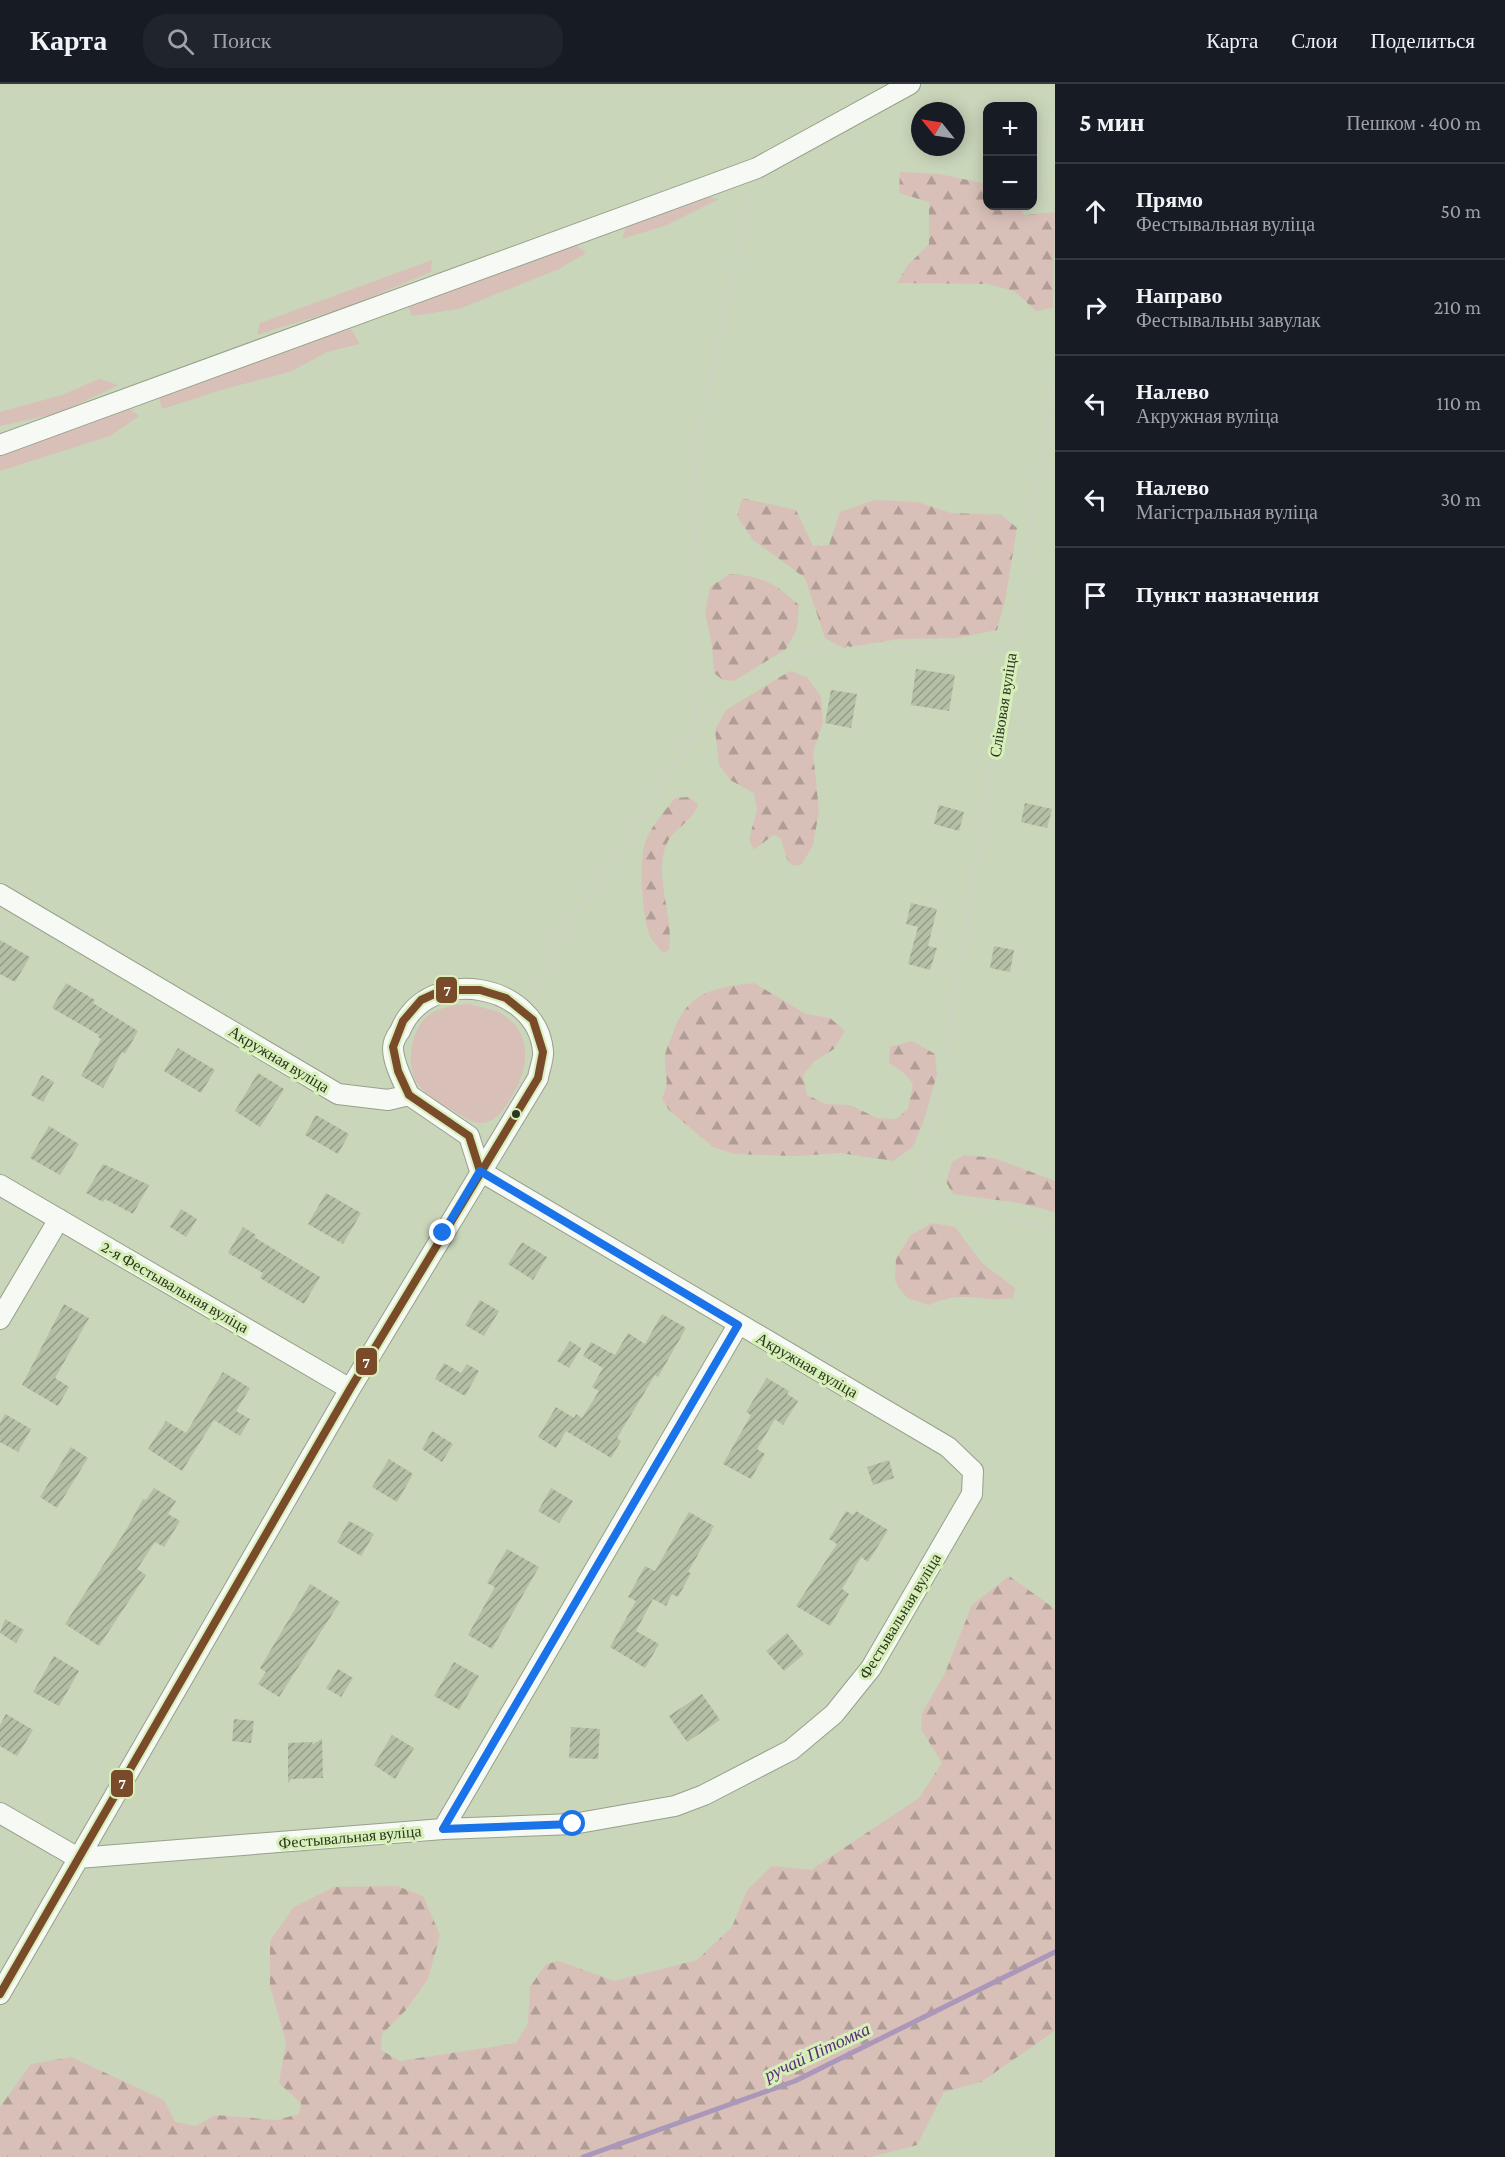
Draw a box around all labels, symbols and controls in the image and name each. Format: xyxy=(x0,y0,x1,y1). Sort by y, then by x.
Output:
search box xyxy=(143,14,563,68)
text: Карта xyxy=(30,25,107,56)
icon: search xyxy=(164,25,197,58)
text: Поиск xyxy=(212,28,271,53)
text: Карта xyxy=(1206,29,1258,53)
text: Слои xyxy=(1291,29,1337,53)
text: Поделиться xyxy=(1370,29,1475,53)
north arrow xyxy=(911,102,965,156)
map controls xyxy=(983,102,1037,210)
button: + xyxy=(983,102,1037,156)
text: 5 мин xyxy=(1079,108,1144,137)
text: Пешком · 400 m xyxy=(1346,112,1481,134)
button: − xyxy=(983,156,1037,210)
text: Прямо xyxy=(1136,187,1203,212)
icon: ahead xyxy=(1079,195,1112,228)
text: 50 m xyxy=(1440,200,1481,222)
text: Фестывальная вуліца xyxy=(1136,213,1315,235)
text: Направо xyxy=(1136,283,1222,308)
icon: right xyxy=(1079,291,1112,324)
text: 210 m xyxy=(1434,296,1481,318)
text: Фестывальны завулак xyxy=(1136,309,1321,331)
text: Налево xyxy=(1136,379,1209,404)
icon: left xyxy=(1079,387,1112,420)
text: 110 m xyxy=(1437,392,1481,414)
text: Акружная вуліца xyxy=(1136,405,1279,427)
text: Налево xyxy=(1136,475,1209,500)
icon: left xyxy=(1079,483,1112,516)
text: 30 m xyxy=(1440,488,1481,510)
text: Магістральная вуліца xyxy=(1136,501,1318,523)
icon: arrive xyxy=(1079,579,1112,612)
text: Пункт назначения xyxy=(1136,582,1319,607)
street label: Слівовая вуліца xyxy=(986,651,1021,759)
line badge: 7 xyxy=(435,976,458,1004)
text: 7 xyxy=(443,982,451,999)
street label: Акружная вуліца xyxy=(225,1022,332,1097)
unlabelled marker xyxy=(510,1108,522,1120)
route end xyxy=(429,1219,455,1245)
street label: 2-я Фестывальная вуліца xyxy=(98,1238,252,1337)
street label: Акружная вуліца xyxy=(753,1329,861,1402)
line badge: 7 xyxy=(355,1347,378,1376)
text: 7 xyxy=(362,1354,370,1371)
street label: Фестывальная вуліца xyxy=(856,1550,945,1682)
line badge: 7 xyxy=(110,1769,134,1798)
text: 7 xyxy=(118,1775,126,1792)
route start xyxy=(559,1810,585,1836)
street label: Фестывальная вуліца xyxy=(278,1822,422,1853)
water label: ручай Пітомка xyxy=(759,2019,873,2086)

